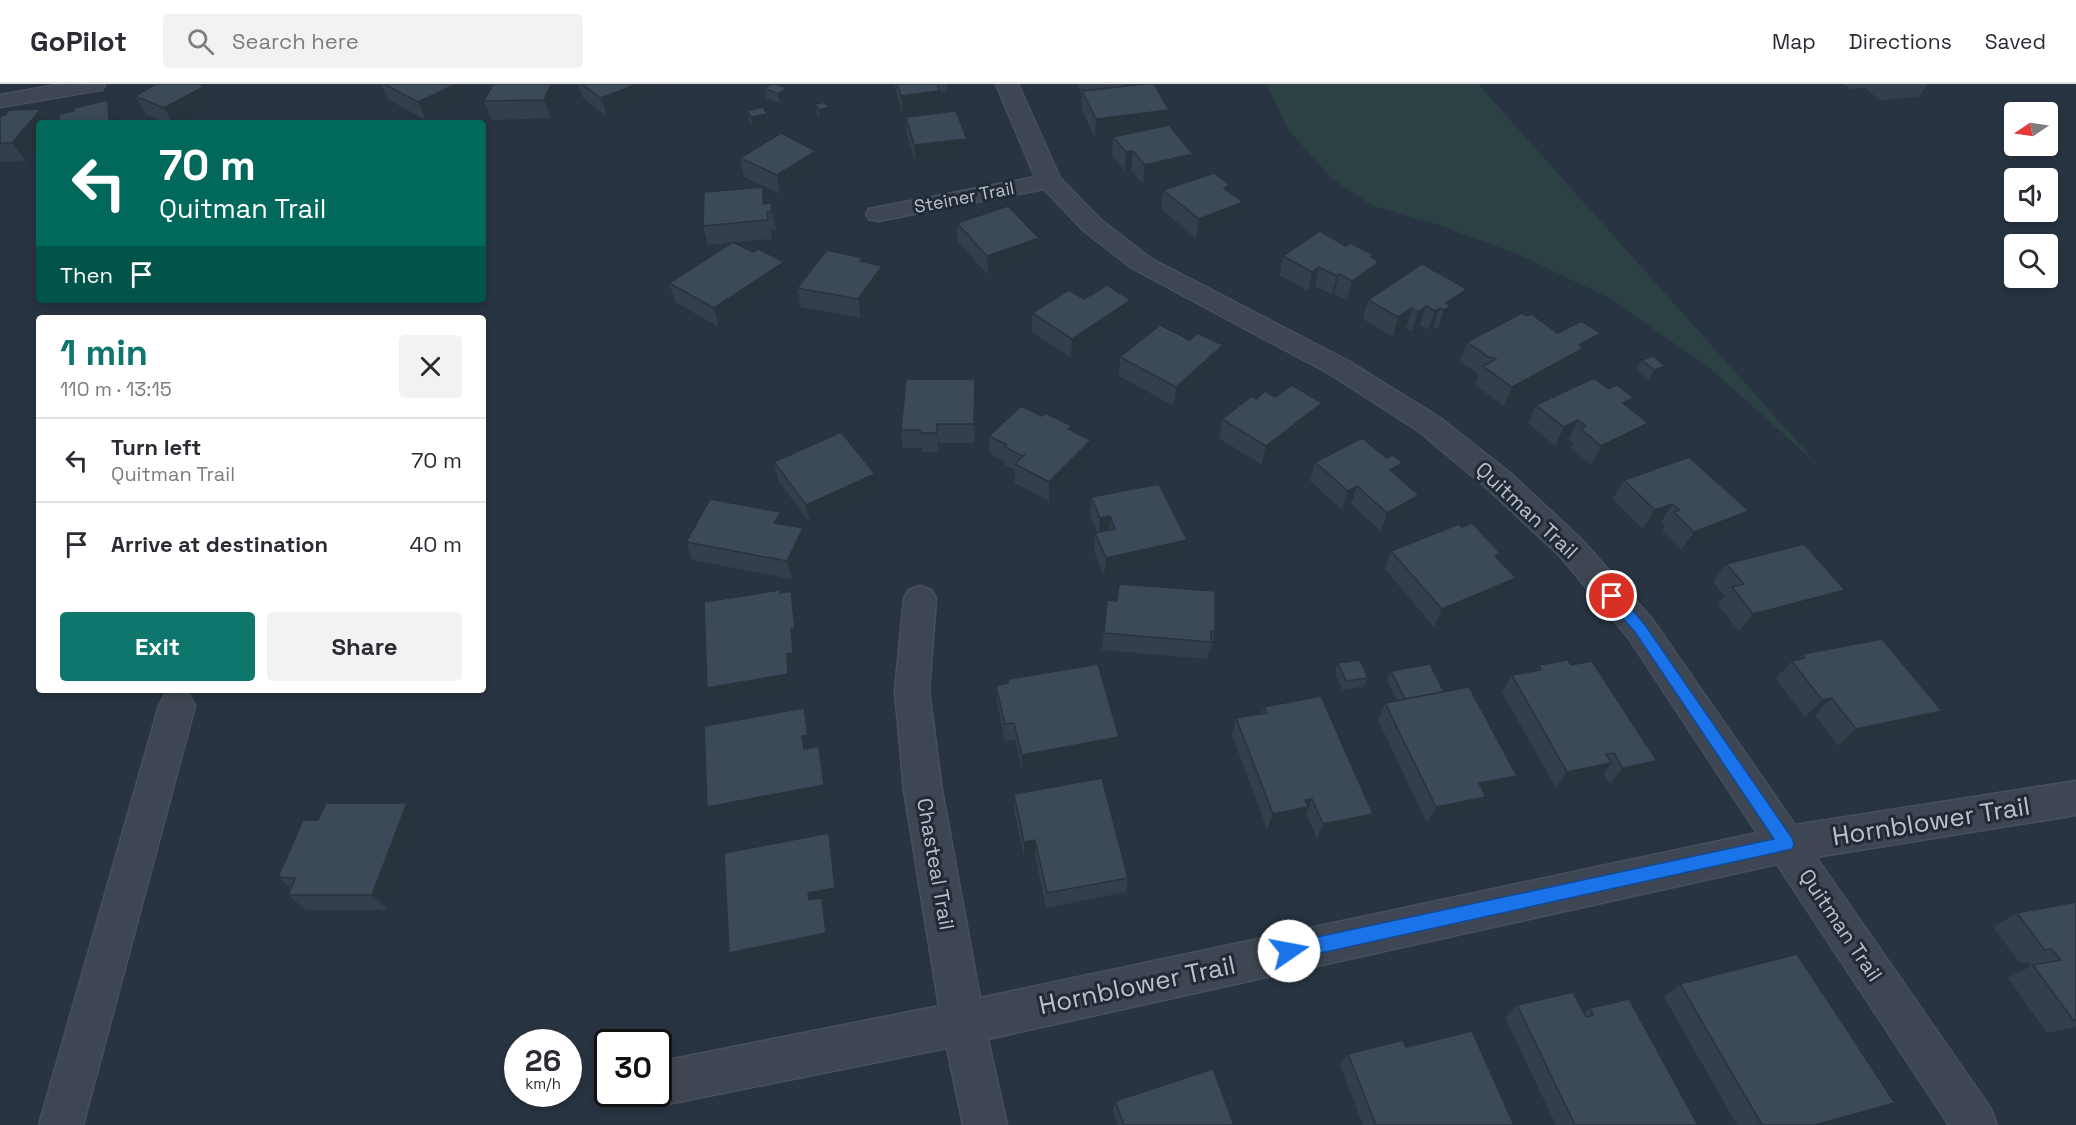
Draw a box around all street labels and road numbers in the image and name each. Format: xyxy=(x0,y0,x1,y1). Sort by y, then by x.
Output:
street label: Steiner Trail xyxy=(912,176,1016,218)
street label: Quitman Trail xyxy=(1470,456,1584,564)
street label: Hornblower Trail xyxy=(1830,789,2032,853)
street label: Chasteal Trail xyxy=(911,796,961,932)
street label: Quitman Trail xyxy=(1793,863,1889,987)
street label: Hornblower Trail xyxy=(1036,948,1238,1022)

